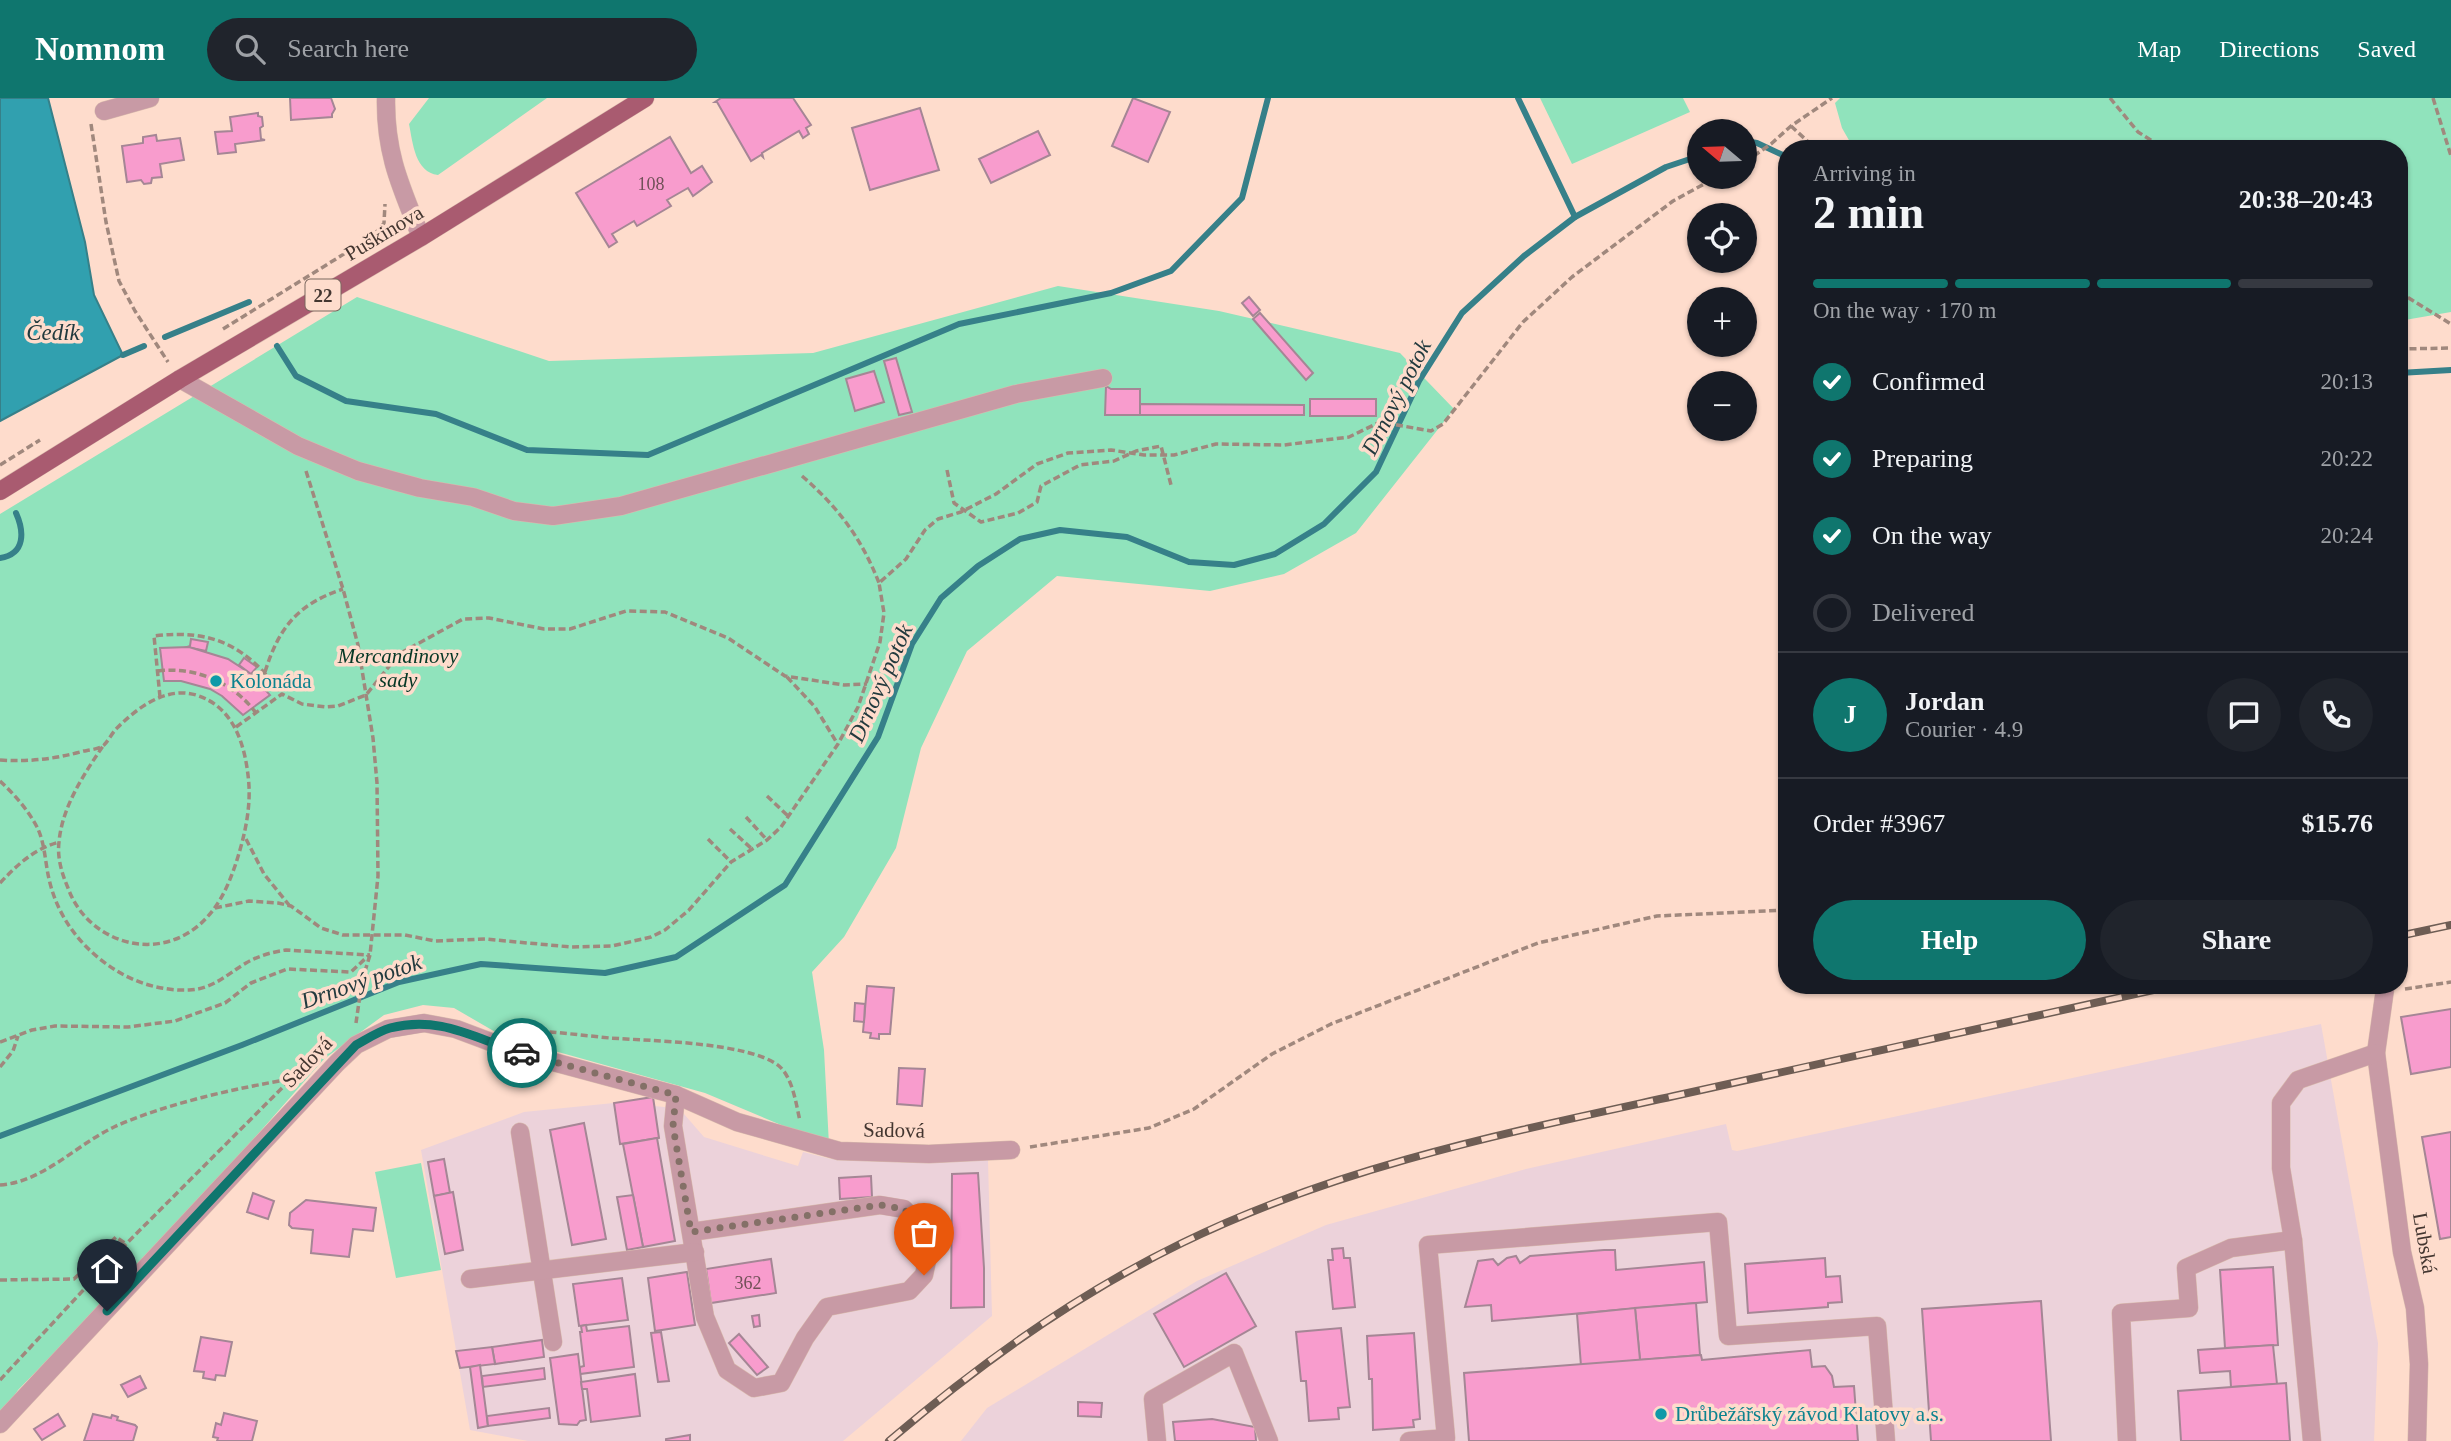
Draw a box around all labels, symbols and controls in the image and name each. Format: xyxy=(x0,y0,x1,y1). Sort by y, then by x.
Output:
search box xyxy=(207,18,697,81)
icon: search xyxy=(231,30,269,68)
text: Nomnom xyxy=(35,31,165,67)
text: Search here xyxy=(287,34,409,63)
text: Map xyxy=(2137,36,2181,62)
text: Directions xyxy=(2219,36,2319,62)
text: Saved xyxy=(2357,36,2416,62)
north arrow xyxy=(1687,119,1757,189)
map controls xyxy=(1687,119,1757,441)
text: Arriving in xyxy=(1813,161,1916,186)
house number: 108 xyxy=(638,174,665,194)
text: 20:38–20:43 xyxy=(2239,185,2373,214)
text: 2 min xyxy=(1813,187,1924,238)
street label: Puškinova xyxy=(340,200,428,266)
button: locate xyxy=(1687,203,1757,273)
road number: 22 xyxy=(306,280,340,310)
button: + xyxy=(1687,287,1757,357)
text: On the way · 170 m xyxy=(1813,298,1996,323)
water label: Čedík xyxy=(26,319,81,345)
water label: Drnový potok xyxy=(1356,335,1437,460)
icon: check xyxy=(1813,363,1851,401)
text: Confirmed xyxy=(1872,367,1985,396)
text: 20:13 xyxy=(2321,369,2373,394)
button: − xyxy=(1687,371,1757,441)
icon: check xyxy=(1813,440,1851,478)
text: Preparing xyxy=(1872,444,1973,473)
text: 20:22 xyxy=(2321,446,2373,471)
icon: check xyxy=(1813,517,1851,555)
text: On the way xyxy=(1872,521,1992,550)
text: 20:24 xyxy=(2321,523,2373,548)
text: Delivered xyxy=(1872,598,1975,627)
water label: Drnový potok xyxy=(843,620,918,747)
park label: Mercandinovy sady xyxy=(337,644,459,692)
place label: Kolonáda xyxy=(230,669,312,693)
marker: Kolonáda xyxy=(208,673,224,689)
button: chat xyxy=(2207,678,2281,752)
button: phone xyxy=(2299,678,2373,752)
text: Jordan xyxy=(1905,687,1984,716)
text: J xyxy=(1844,700,1857,729)
text: Courier · 4.9 xyxy=(1905,717,2023,742)
text: Order #3967 xyxy=(1813,809,1945,838)
text: $15.76 xyxy=(2302,809,2373,838)
button: Help xyxy=(1813,900,2086,980)
button: Share xyxy=(2100,900,2373,980)
water label: Drnový potok xyxy=(297,949,425,1014)
courier xyxy=(487,1018,557,1088)
street label: Sadová xyxy=(277,1031,338,1093)
icon: car xyxy=(503,1034,541,1072)
street label: Sadová xyxy=(863,1117,926,1143)
pin xyxy=(894,1203,954,1275)
street label: Lubská xyxy=(2408,1210,2442,1276)
icon: bag xyxy=(905,1214,943,1252)
pin xyxy=(77,1239,137,1311)
icon: home xyxy=(88,1250,126,1288)
house number: 362 xyxy=(735,1273,762,1293)
place label: Drůbežářský závod Klatovy a.s. xyxy=(1675,1402,1944,1426)
marker: Drůbežářský závod Klatovy a.s. xyxy=(1653,1406,1669,1422)

